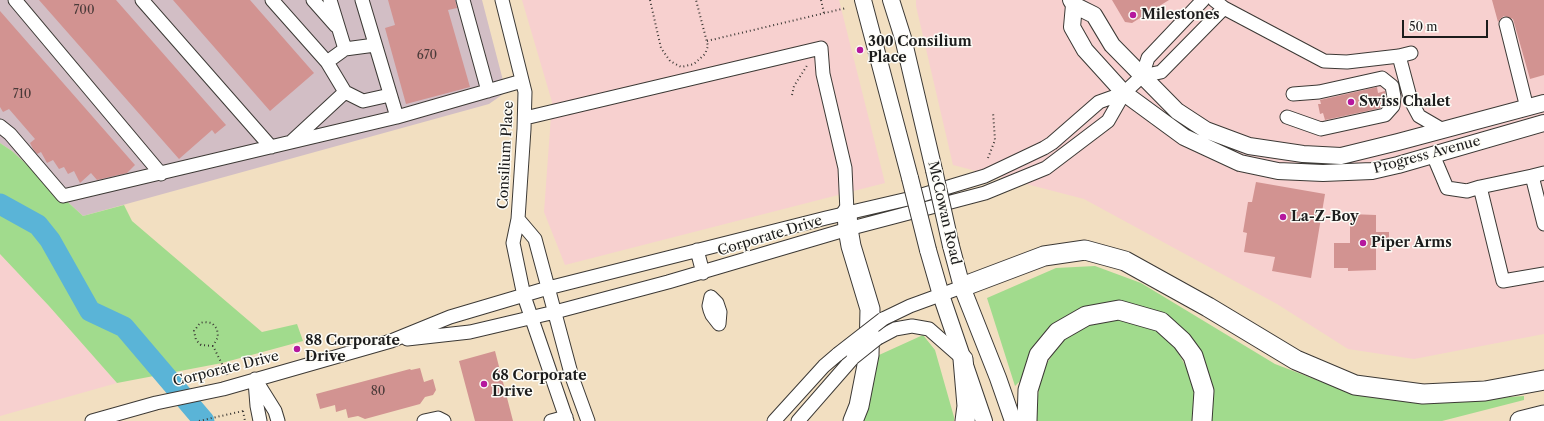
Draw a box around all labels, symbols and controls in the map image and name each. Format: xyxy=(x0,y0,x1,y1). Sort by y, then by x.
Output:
house number: 700 xyxy=(73,4,95,18)
place label: Milestones xyxy=(1141,7,1220,23)
marker: Milestones xyxy=(1128,10,1138,20)
scale bar xyxy=(1404,12,1490,38)
text: 50 m xyxy=(1409,19,1438,34)
place label: 300 Consilium Place xyxy=(868,34,972,66)
marker: 300 Consilium Place xyxy=(855,45,865,55)
house number: 670 xyxy=(417,49,437,63)
house number: 710 xyxy=(13,88,31,102)
place label: Swiss Chalet xyxy=(1359,94,1450,110)
marker: Swiss Chalet xyxy=(1346,97,1356,107)
street label: Consilium Place xyxy=(495,100,517,210)
street label: Progress Avenue xyxy=(1372,133,1482,177)
street label: McCowan Road xyxy=(924,160,964,266)
place label: La-Z-Boy xyxy=(1291,209,1359,225)
street label: Corporate Drive xyxy=(716,212,824,260)
marker: La-Z-Boy xyxy=(1278,212,1288,222)
place label: Piper Arms xyxy=(1371,235,1452,251)
marker: Piper Arms xyxy=(1358,238,1368,248)
place label: 88 Corporate Drive xyxy=(305,333,400,366)
marker: 88 Corporate Drive xyxy=(292,344,302,354)
street label: Corporate Drive xyxy=(171,348,281,390)
place label: 68 Corporate Drive xyxy=(492,368,587,400)
marker: 68 Corporate Drive xyxy=(479,379,489,389)
house number: 80 xyxy=(371,385,385,399)

